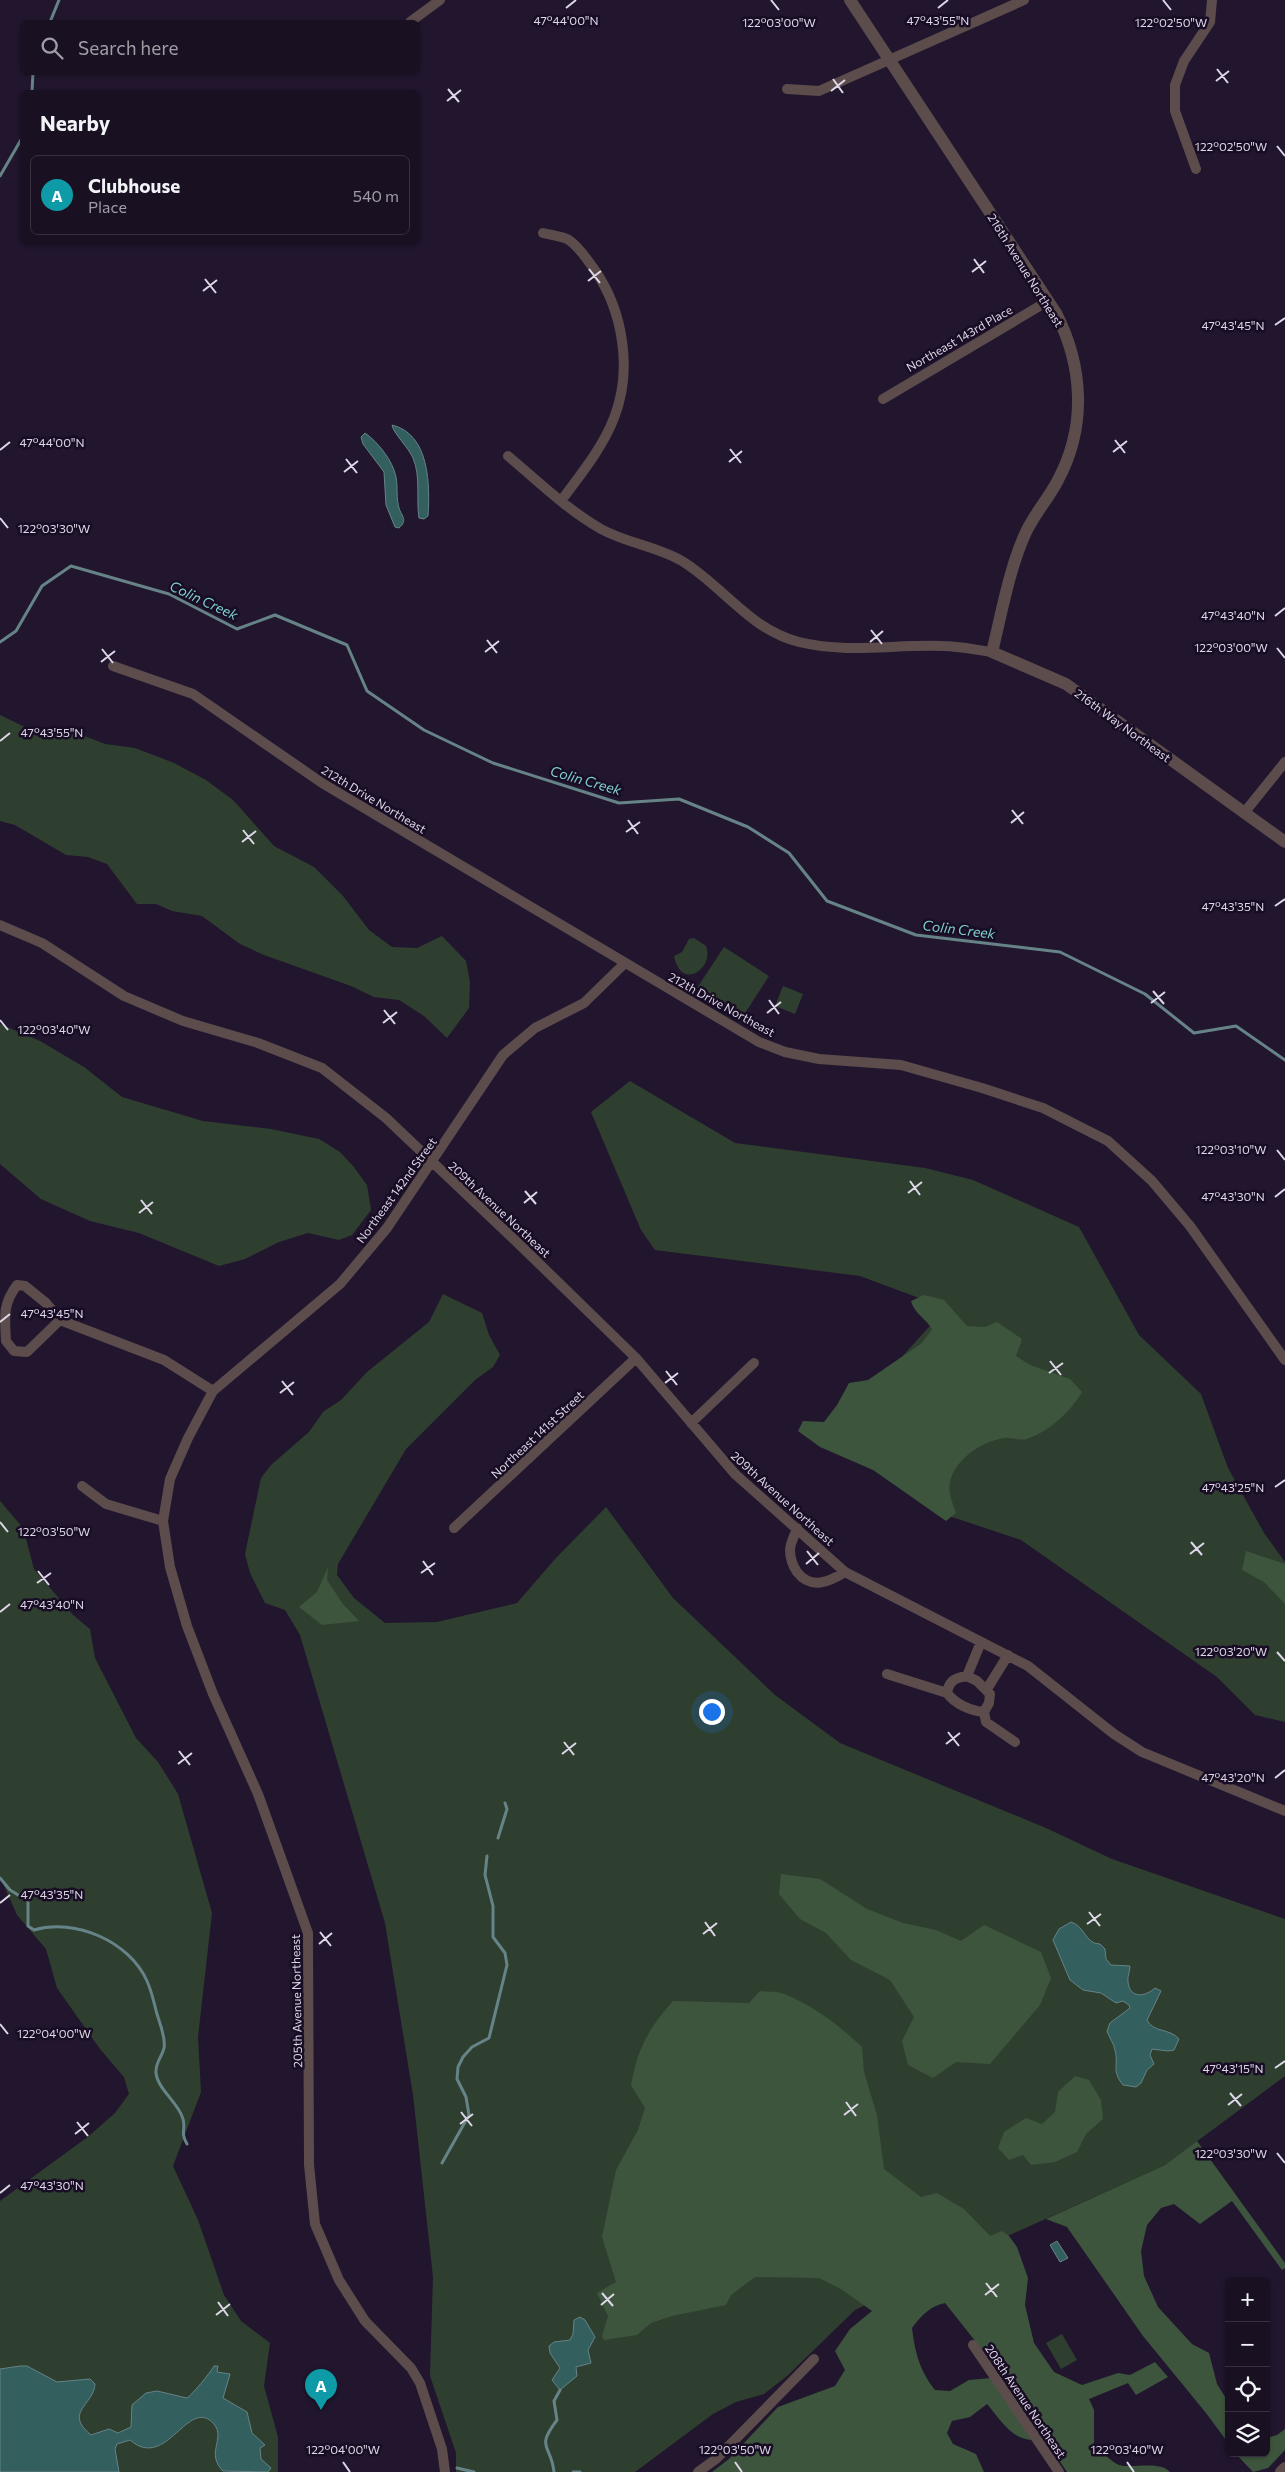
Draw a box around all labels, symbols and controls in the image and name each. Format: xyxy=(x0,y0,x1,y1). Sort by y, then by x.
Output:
text: 47°44'00"N xyxy=(533,13,599,27)
text: 47°43'55"N xyxy=(907,13,969,27)
text: 122°03'00"W xyxy=(742,15,816,29)
text: 122°02'50"W xyxy=(1135,15,1207,29)
search box xyxy=(20,20,420,75)
icon: search xyxy=(38,34,66,62)
text: Search here xyxy=(78,36,178,59)
text: Nearby xyxy=(40,110,110,135)
text: 122°02'50"W xyxy=(1195,139,1267,153)
text: Clubhouse xyxy=(88,174,180,197)
text: A xyxy=(51,186,63,205)
text: 540 m xyxy=(353,186,399,205)
text: Place xyxy=(88,197,127,216)
street label: 216th Avenue Northeast xyxy=(985,211,1067,329)
street label: Northeast 143rd Place xyxy=(903,302,1015,374)
text: 47°43'45"N xyxy=(1201,318,1265,332)
text: 47°44'00"N xyxy=(19,435,85,449)
text: 122°03'30"W xyxy=(18,521,90,535)
water label: Colin Creek xyxy=(167,577,241,623)
text: 47°43'40"N xyxy=(1201,608,1265,622)
text: 122°03'00"W xyxy=(1194,640,1268,654)
street label: 216th Way Northeast xyxy=(1072,685,1174,765)
text: 47°43'55"N xyxy=(21,725,83,739)
street label: 212th Drive Northeast xyxy=(319,762,429,836)
water label: Colin Creek xyxy=(549,762,624,798)
text: 47°43'35"N xyxy=(1202,899,1264,913)
water label: Colin Creek xyxy=(922,916,997,942)
street label: 212th Drive Northeast xyxy=(666,969,778,1039)
text: 122°03'40"W xyxy=(18,1022,90,1036)
street label: Northeast 142nd Street xyxy=(353,1134,439,1245)
text: 122°03'10"W xyxy=(1196,1142,1266,1156)
street label: 209th Avenue Northeast xyxy=(446,1158,554,1260)
text: 47°43'30"N xyxy=(1201,1189,1265,1203)
text: 47°43'45"N xyxy=(20,1306,84,1320)
street label: Northeast 141st Street xyxy=(488,1387,586,1481)
street label: 209th Avenue Northeast xyxy=(729,1448,837,1548)
text: 47°43'25"N xyxy=(1202,1480,1264,1494)
text: 122°03'50"W xyxy=(18,1524,90,1538)
text: 47°43'40"N xyxy=(20,1597,84,1611)
text: 122°03'20"W xyxy=(1195,1644,1267,1658)
your location xyxy=(699,1699,725,1725)
text: 47°43'20"N xyxy=(1201,1770,1265,1784)
text: 47°43'35"N xyxy=(21,1887,83,1901)
street label: 205th Avenue Northeast xyxy=(288,1934,304,2068)
text: 122°04'00"W xyxy=(17,2026,91,2040)
text: 47°43'15"N xyxy=(1202,2061,1264,2075)
text: 122°03'30"W xyxy=(1195,2146,1267,2160)
text: 47°43'30"N xyxy=(20,2178,84,2192)
map controls xyxy=(1225,2277,1270,2457)
button: + xyxy=(1225,2277,1270,2322)
button: − xyxy=(1225,2322,1270,2367)
street label: 208th Avenue Northeast xyxy=(983,2342,1069,2460)
button: locate xyxy=(1225,2367,1270,2412)
pin: A xyxy=(305,2369,337,2410)
button: layers xyxy=(1225,2412,1270,2457)
text: 122°04'00"W xyxy=(306,2442,380,2456)
text: 122°03'50"W xyxy=(699,2442,771,2456)
text: 122°03'40"W xyxy=(1091,2442,1163,2456)

